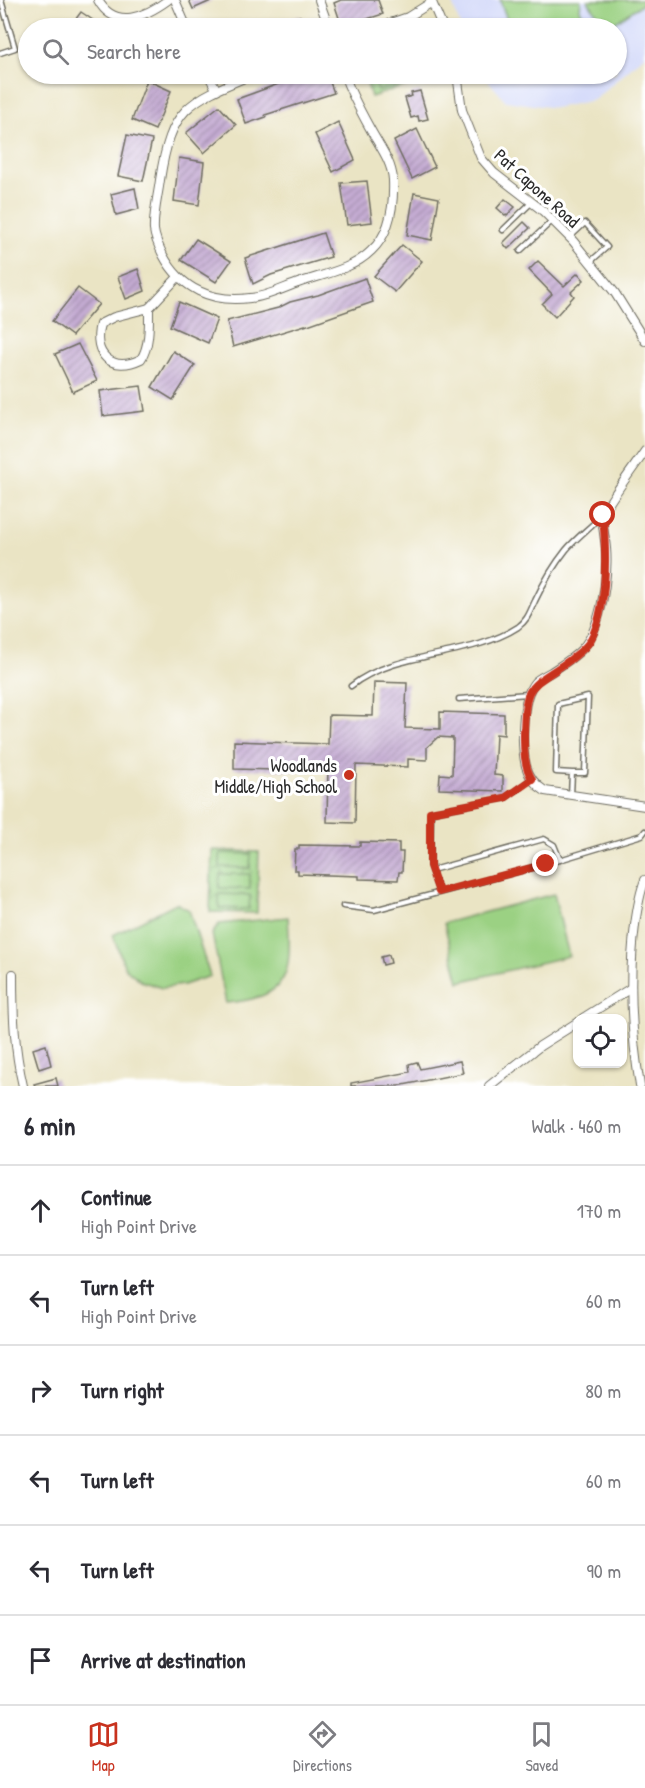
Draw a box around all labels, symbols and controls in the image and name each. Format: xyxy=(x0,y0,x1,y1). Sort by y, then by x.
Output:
search box xyxy=(18,18,627,84)
icon: search xyxy=(39,35,72,68)
text: Search here xyxy=(87,36,181,66)
street label: Pat Capone Road xyxy=(489,143,585,233)
route start xyxy=(589,501,615,527)
place label: Woodlands Middle/High School xyxy=(214,753,337,799)
marker: Woodlands Middle/High School xyxy=(342,768,356,782)
route end xyxy=(532,850,558,876)
map controls xyxy=(573,1014,627,1068)
button: locate xyxy=(573,1014,627,1068)
text: 6 min xyxy=(24,1108,76,1143)
text: Walk · 460 m xyxy=(531,1112,621,1139)
text: Continue xyxy=(81,1182,152,1212)
icon: ahead xyxy=(24,1194,57,1227)
text: 170 m xyxy=(577,1197,621,1224)
text: High Point Drive xyxy=(81,1212,197,1239)
text: Turn left xyxy=(81,1272,154,1302)
icon: left xyxy=(24,1284,57,1317)
text: 60 m xyxy=(586,1287,621,1314)
text: High Point Drive xyxy=(81,1302,197,1329)
icon: right xyxy=(24,1374,57,1407)
text: Turn right xyxy=(81,1375,164,1405)
text: 80 m xyxy=(585,1377,621,1404)
icon: left xyxy=(24,1464,57,1497)
text: Turn left xyxy=(81,1465,154,1495)
text: 60 m xyxy=(586,1467,621,1494)
icon: left xyxy=(24,1554,57,1587)
text: Turn left xyxy=(81,1555,154,1585)
text: 90 m xyxy=(587,1557,621,1584)
icon: arrive xyxy=(24,1644,57,1677)
text: Arrive at destination xyxy=(81,1645,246,1675)
tab: Map xyxy=(87,1718,120,1776)
tab: Directions xyxy=(293,1718,352,1776)
tab: Saved xyxy=(525,1718,558,1776)

